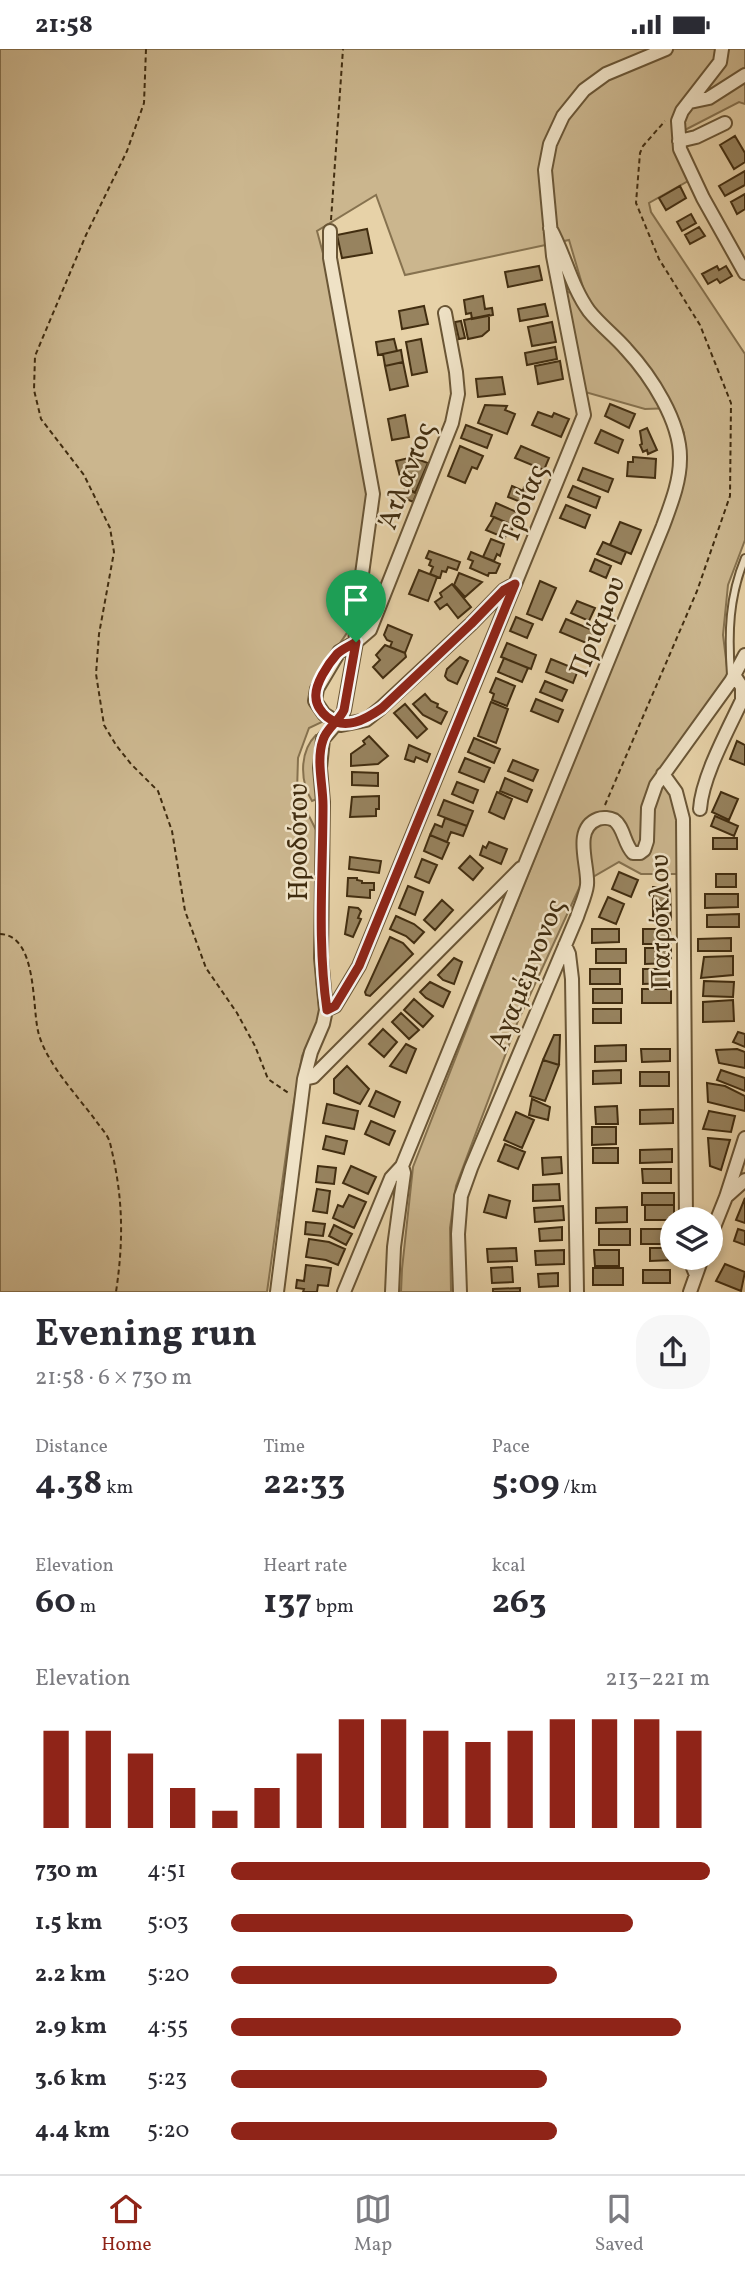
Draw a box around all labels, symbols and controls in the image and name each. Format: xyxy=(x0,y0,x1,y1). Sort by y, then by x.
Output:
text: 21:58 xyxy=(35,7,93,43)
street label: Άτλαντος xyxy=(369,417,446,535)
street label: Τροίας xyxy=(491,459,558,549)
pin xyxy=(326,570,386,642)
street label: Πριάμου xyxy=(560,571,636,683)
icon: arrive xyxy=(337,581,375,619)
street label: Ηροδότου xyxy=(280,783,319,901)
street label: Πατρόκλου xyxy=(641,854,682,990)
street label: Αγαμέμνονος xyxy=(479,893,575,1057)
map controls xyxy=(660,1207,723,1270)
button: layers xyxy=(660,1207,723,1270)
text: Evening run xyxy=(35,1309,257,1362)
button: share xyxy=(636,1315,710,1389)
text: 21:58 · 6 × 730 m xyxy=(35,1362,192,1394)
text: Distance xyxy=(35,1434,108,1460)
text: Time xyxy=(263,1434,305,1460)
text: Pace xyxy=(492,1434,530,1460)
text: 4.38 xyxy=(35,1460,102,1508)
text: 22:33 xyxy=(263,1460,345,1508)
text: 5:09 xyxy=(492,1460,559,1508)
text: km xyxy=(102,1475,133,1501)
text: /km xyxy=(559,1475,597,1501)
text: Elevation xyxy=(35,1553,114,1579)
text: Heart rate xyxy=(263,1553,347,1579)
text: kcal xyxy=(492,1553,525,1579)
text: 60 xyxy=(35,1579,76,1627)
text: 137 xyxy=(263,1579,312,1627)
text: 263 xyxy=(492,1579,547,1627)
text: m xyxy=(76,1594,96,1620)
text: bpm xyxy=(312,1594,354,1620)
text: Elevation xyxy=(35,1663,131,1695)
text: 213–221 m xyxy=(605,1663,710,1695)
text: 730 m xyxy=(35,1855,98,1887)
text: 4:51 xyxy=(147,1855,186,1887)
text: 1.5 km xyxy=(35,1907,102,1939)
text: 5:03 xyxy=(147,1907,189,1939)
text: 2.2 km xyxy=(35,1959,106,1991)
text: 5:20 xyxy=(147,1959,189,1991)
text: 2.9 km xyxy=(35,2011,107,2043)
text: 4:55 xyxy=(147,2011,188,2043)
text: 3.6 km xyxy=(35,2063,107,2095)
text: 5:23 xyxy=(147,2063,187,2095)
text: 4.4 km xyxy=(35,2115,110,2147)
text: 5:20 xyxy=(147,2115,189,2147)
tab: Home xyxy=(101,2190,152,2258)
tab: Map xyxy=(354,2190,392,2258)
tab: Saved xyxy=(595,2190,644,2258)

